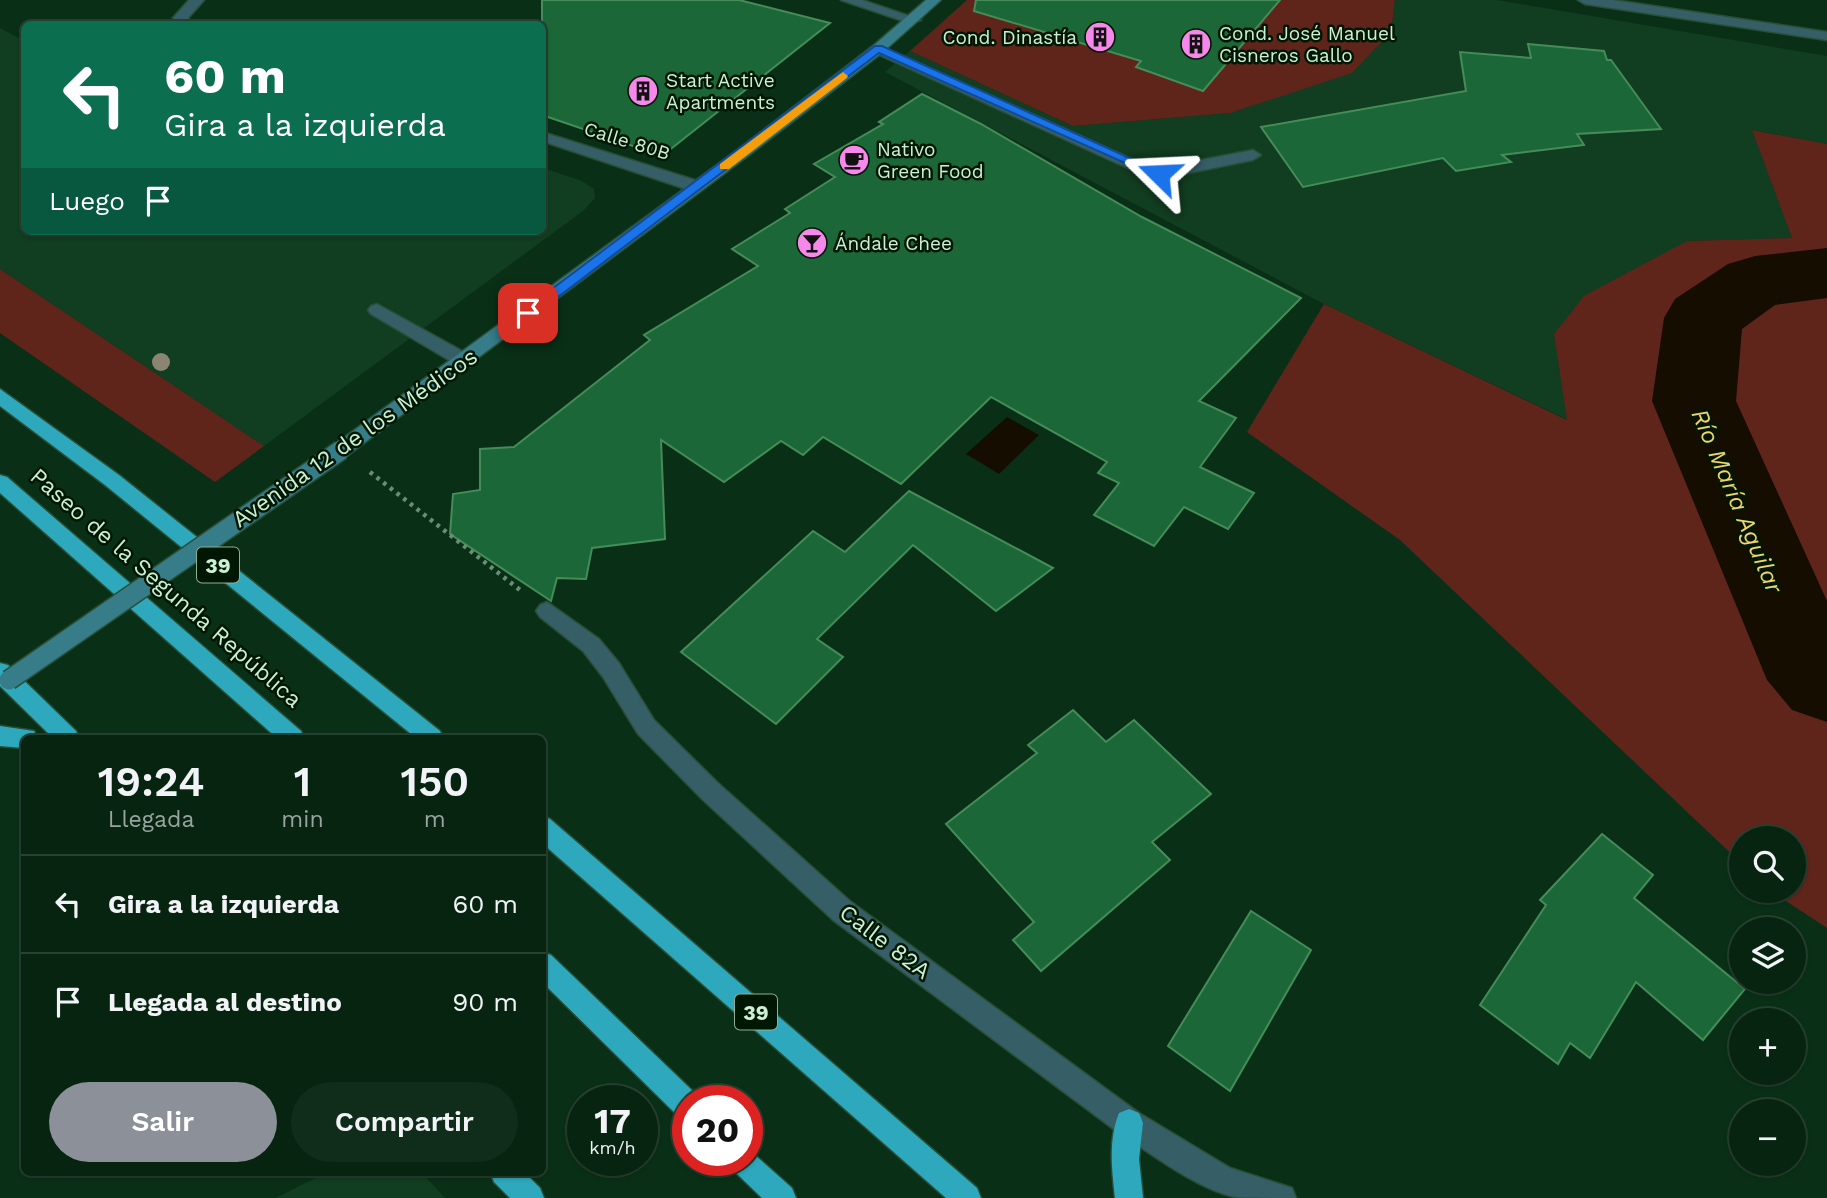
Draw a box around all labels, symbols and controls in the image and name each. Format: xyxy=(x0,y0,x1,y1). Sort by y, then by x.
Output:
building icon: Cond. Dinastía xyxy=(1083,20,1117,54)
place label: Cond. José Manuel Cisneros Gallo xyxy=(1219,22,1395,67)
place label: Cond. Dinastía xyxy=(942,26,1077,49)
building icon: Cond. José Manuel Cisneros Gallo xyxy=(1179,27,1213,61)
text: 60 m xyxy=(164,47,286,105)
icon: left xyxy=(49,49,140,140)
place label: Start Active Apartments xyxy=(666,69,775,114)
building icon: Start Active Apartments xyxy=(626,74,660,108)
text: Gira a la izquierda xyxy=(164,106,446,144)
street label: Calle 80B xyxy=(581,117,673,165)
position arrow xyxy=(1122,137,1196,211)
place label: Nativo Green Food xyxy=(877,138,984,183)
cafe icon: Nativo Green Food xyxy=(837,143,871,177)
icon: arrive xyxy=(139,182,177,220)
text: Luego xyxy=(49,186,125,216)
bar icon: Ándale Chee xyxy=(795,226,829,260)
place label: Ándale Chee xyxy=(835,232,952,255)
pin xyxy=(498,283,558,343)
icon: arrive xyxy=(509,294,547,332)
street label: Avenida 12 de los Médicos xyxy=(227,343,483,533)
water label: Río María Aguilar xyxy=(1686,405,1789,599)
street label: Paseo de la Segunda República xyxy=(25,463,307,713)
road number: 39 xyxy=(197,548,239,582)
text: 19:24 xyxy=(98,757,204,806)
text: 1 xyxy=(294,757,311,806)
text: 150 xyxy=(400,757,469,806)
text: Llegada xyxy=(108,806,195,833)
text: min xyxy=(281,806,324,833)
text: m xyxy=(424,806,446,833)
map controls xyxy=(1729,826,1806,1176)
button: search xyxy=(1729,826,1806,903)
icon: left xyxy=(49,885,87,923)
text: Gira a la izquierda xyxy=(108,889,339,919)
text: 60 m xyxy=(452,889,518,919)
street label: Calle 82A xyxy=(834,899,936,985)
button: layers xyxy=(1729,917,1806,994)
icon: arrive xyxy=(49,983,87,1021)
text: Llegada al destino xyxy=(108,987,342,1017)
text: 90 m xyxy=(452,987,518,1017)
road number: 39 xyxy=(735,995,777,1030)
button: + xyxy=(1729,1008,1806,1085)
button: Salir xyxy=(49,1082,277,1162)
button: Compartir xyxy=(291,1082,518,1162)
speed limit sign: 20 xyxy=(672,1085,763,1176)
button: − xyxy=(1729,1099,1806,1176)
text: 17 xyxy=(594,1100,631,1142)
text: km/h xyxy=(589,1137,636,1158)

